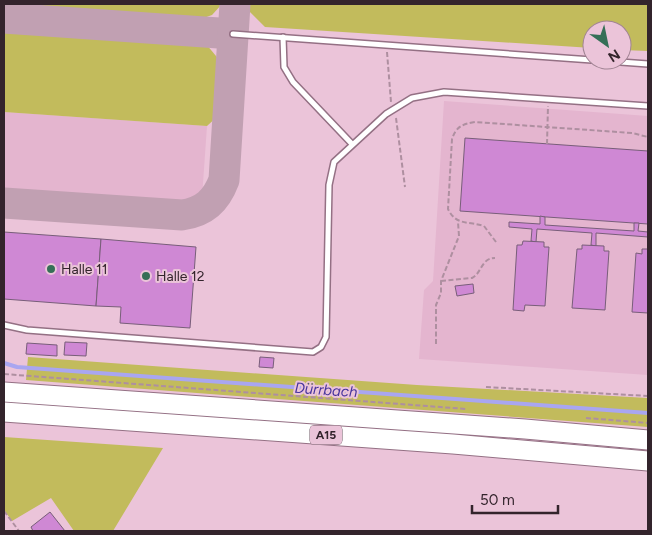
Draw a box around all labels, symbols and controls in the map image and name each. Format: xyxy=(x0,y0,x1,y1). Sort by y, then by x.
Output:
north arrow xyxy=(582,20,632,70)
text: N xyxy=(605,45,623,66)
place label: Halle 11 xyxy=(61,261,107,278)
marker: Halle 11 xyxy=(45,263,57,275)
place label: Halle 12 xyxy=(156,268,205,285)
marker: Halle 12 xyxy=(140,270,152,282)
water label: Dürrbach xyxy=(294,379,358,401)
road number: A15 xyxy=(310,426,342,444)
scale bar xyxy=(472,482,558,514)
text: 50 m xyxy=(480,491,515,509)

